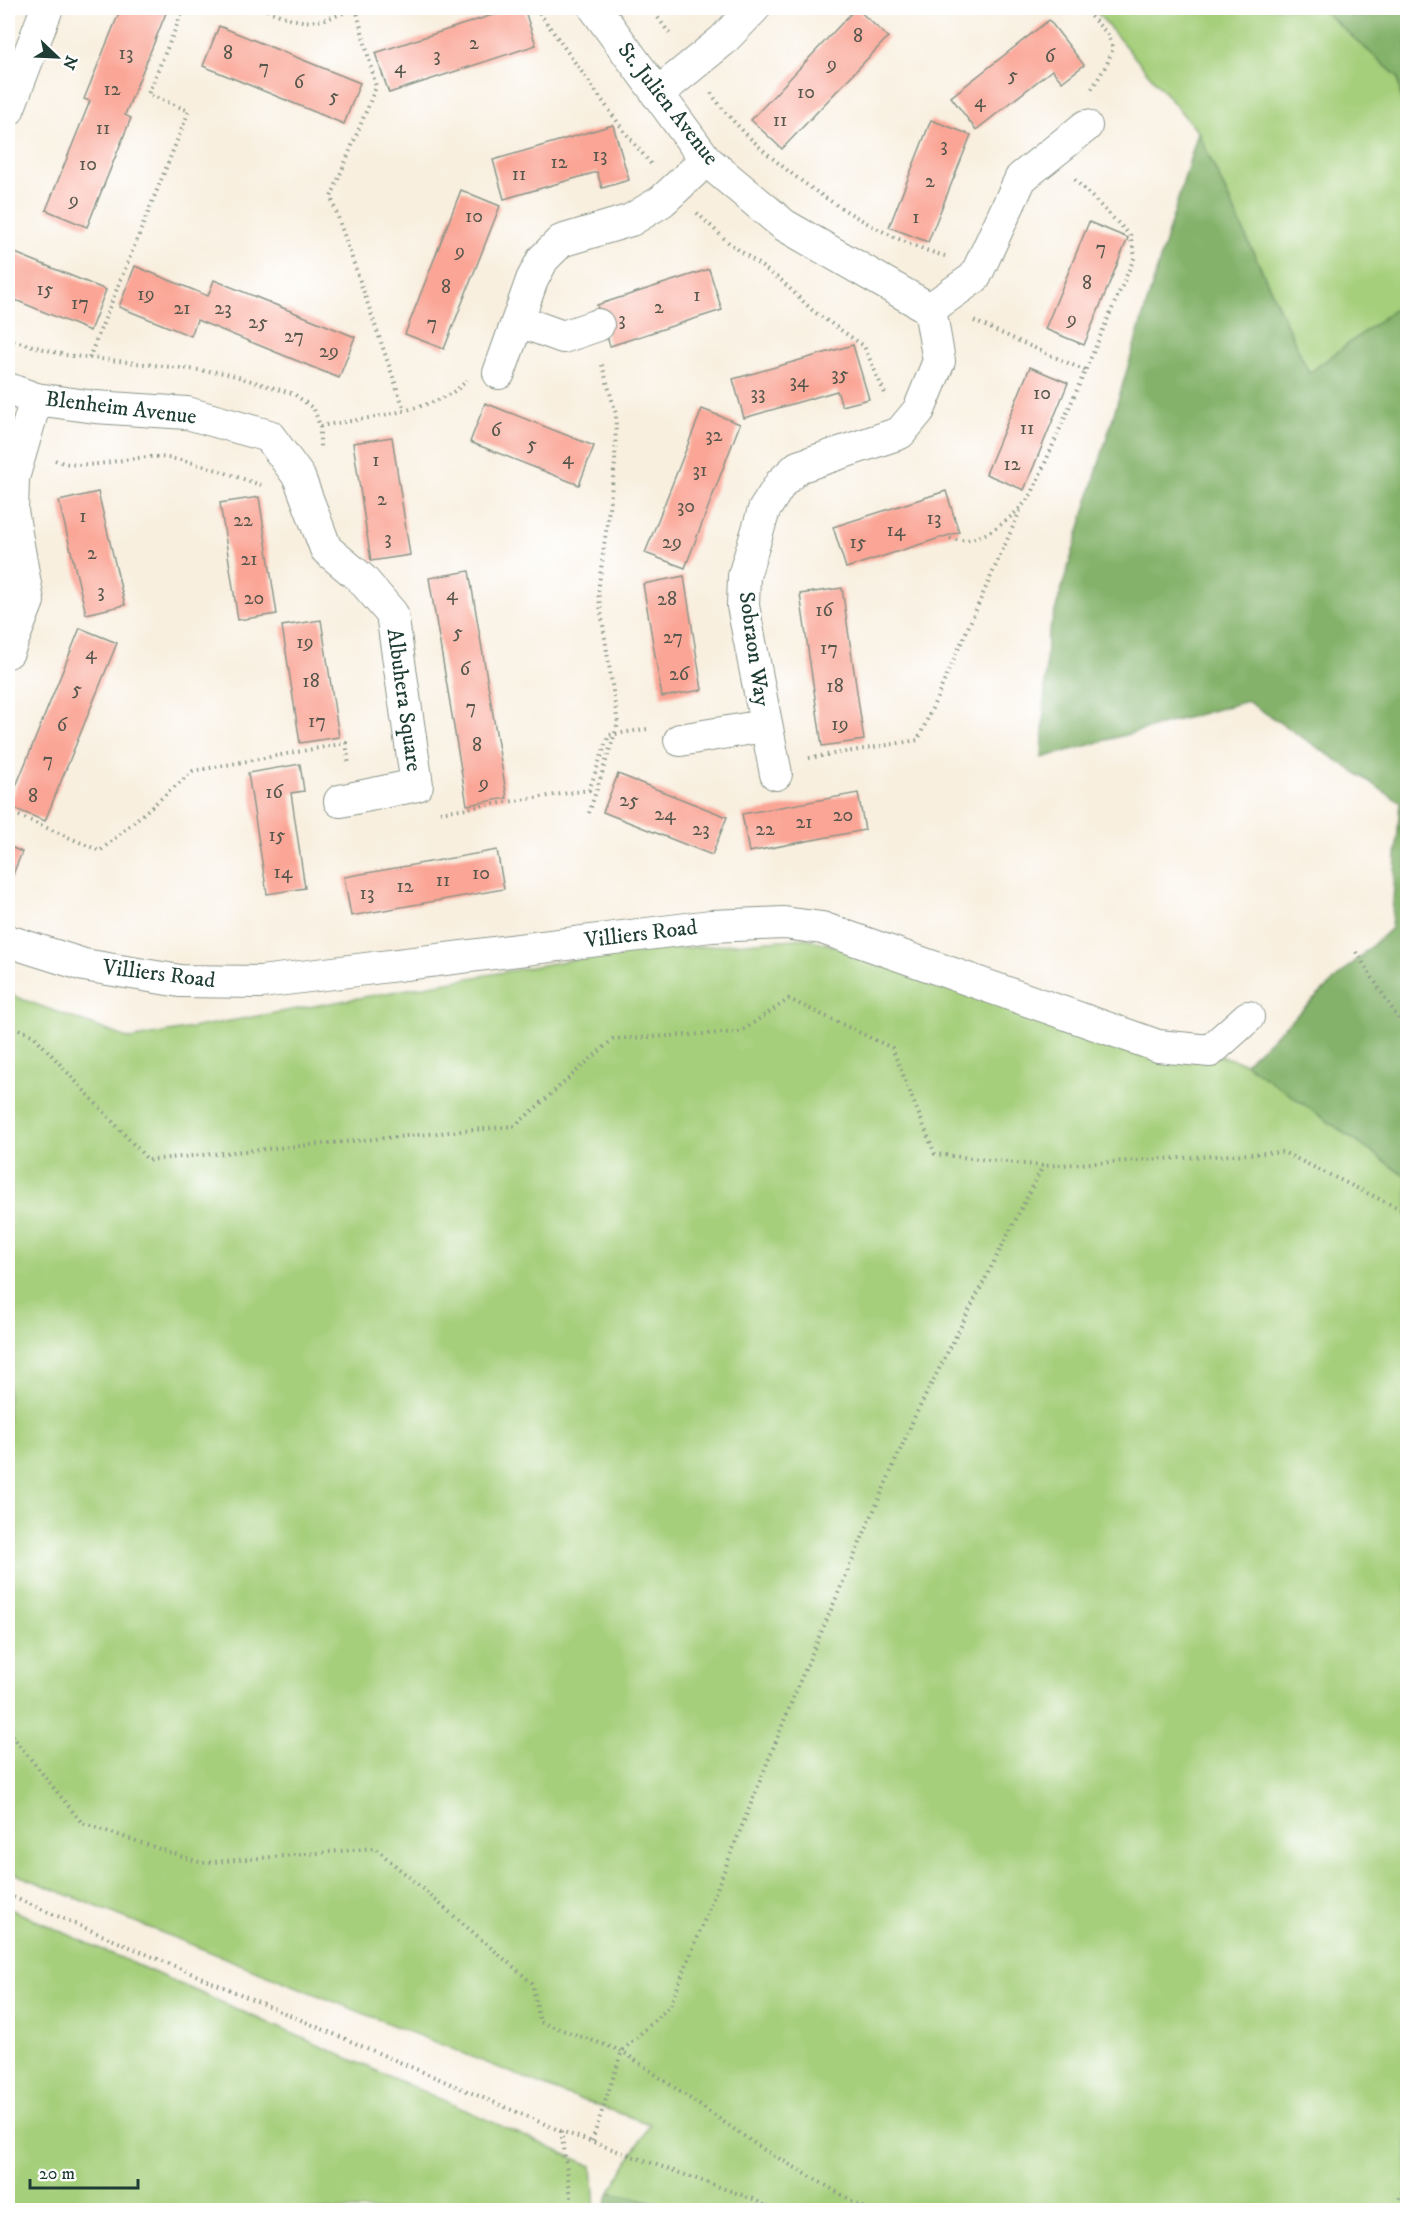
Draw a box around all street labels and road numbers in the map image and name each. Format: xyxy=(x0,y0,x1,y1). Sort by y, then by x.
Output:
street label: St. Julien Avenue xyxy=(612,37,724,171)
street label: Blenheim Avenue xyxy=(44,385,198,431)
street label: Sobraon Way xyxy=(733,590,775,709)
street label: Albuhera Square xyxy=(381,627,427,773)
street label: Villiers Road xyxy=(582,914,699,954)
street label: Villiers Road xyxy=(100,954,217,994)

